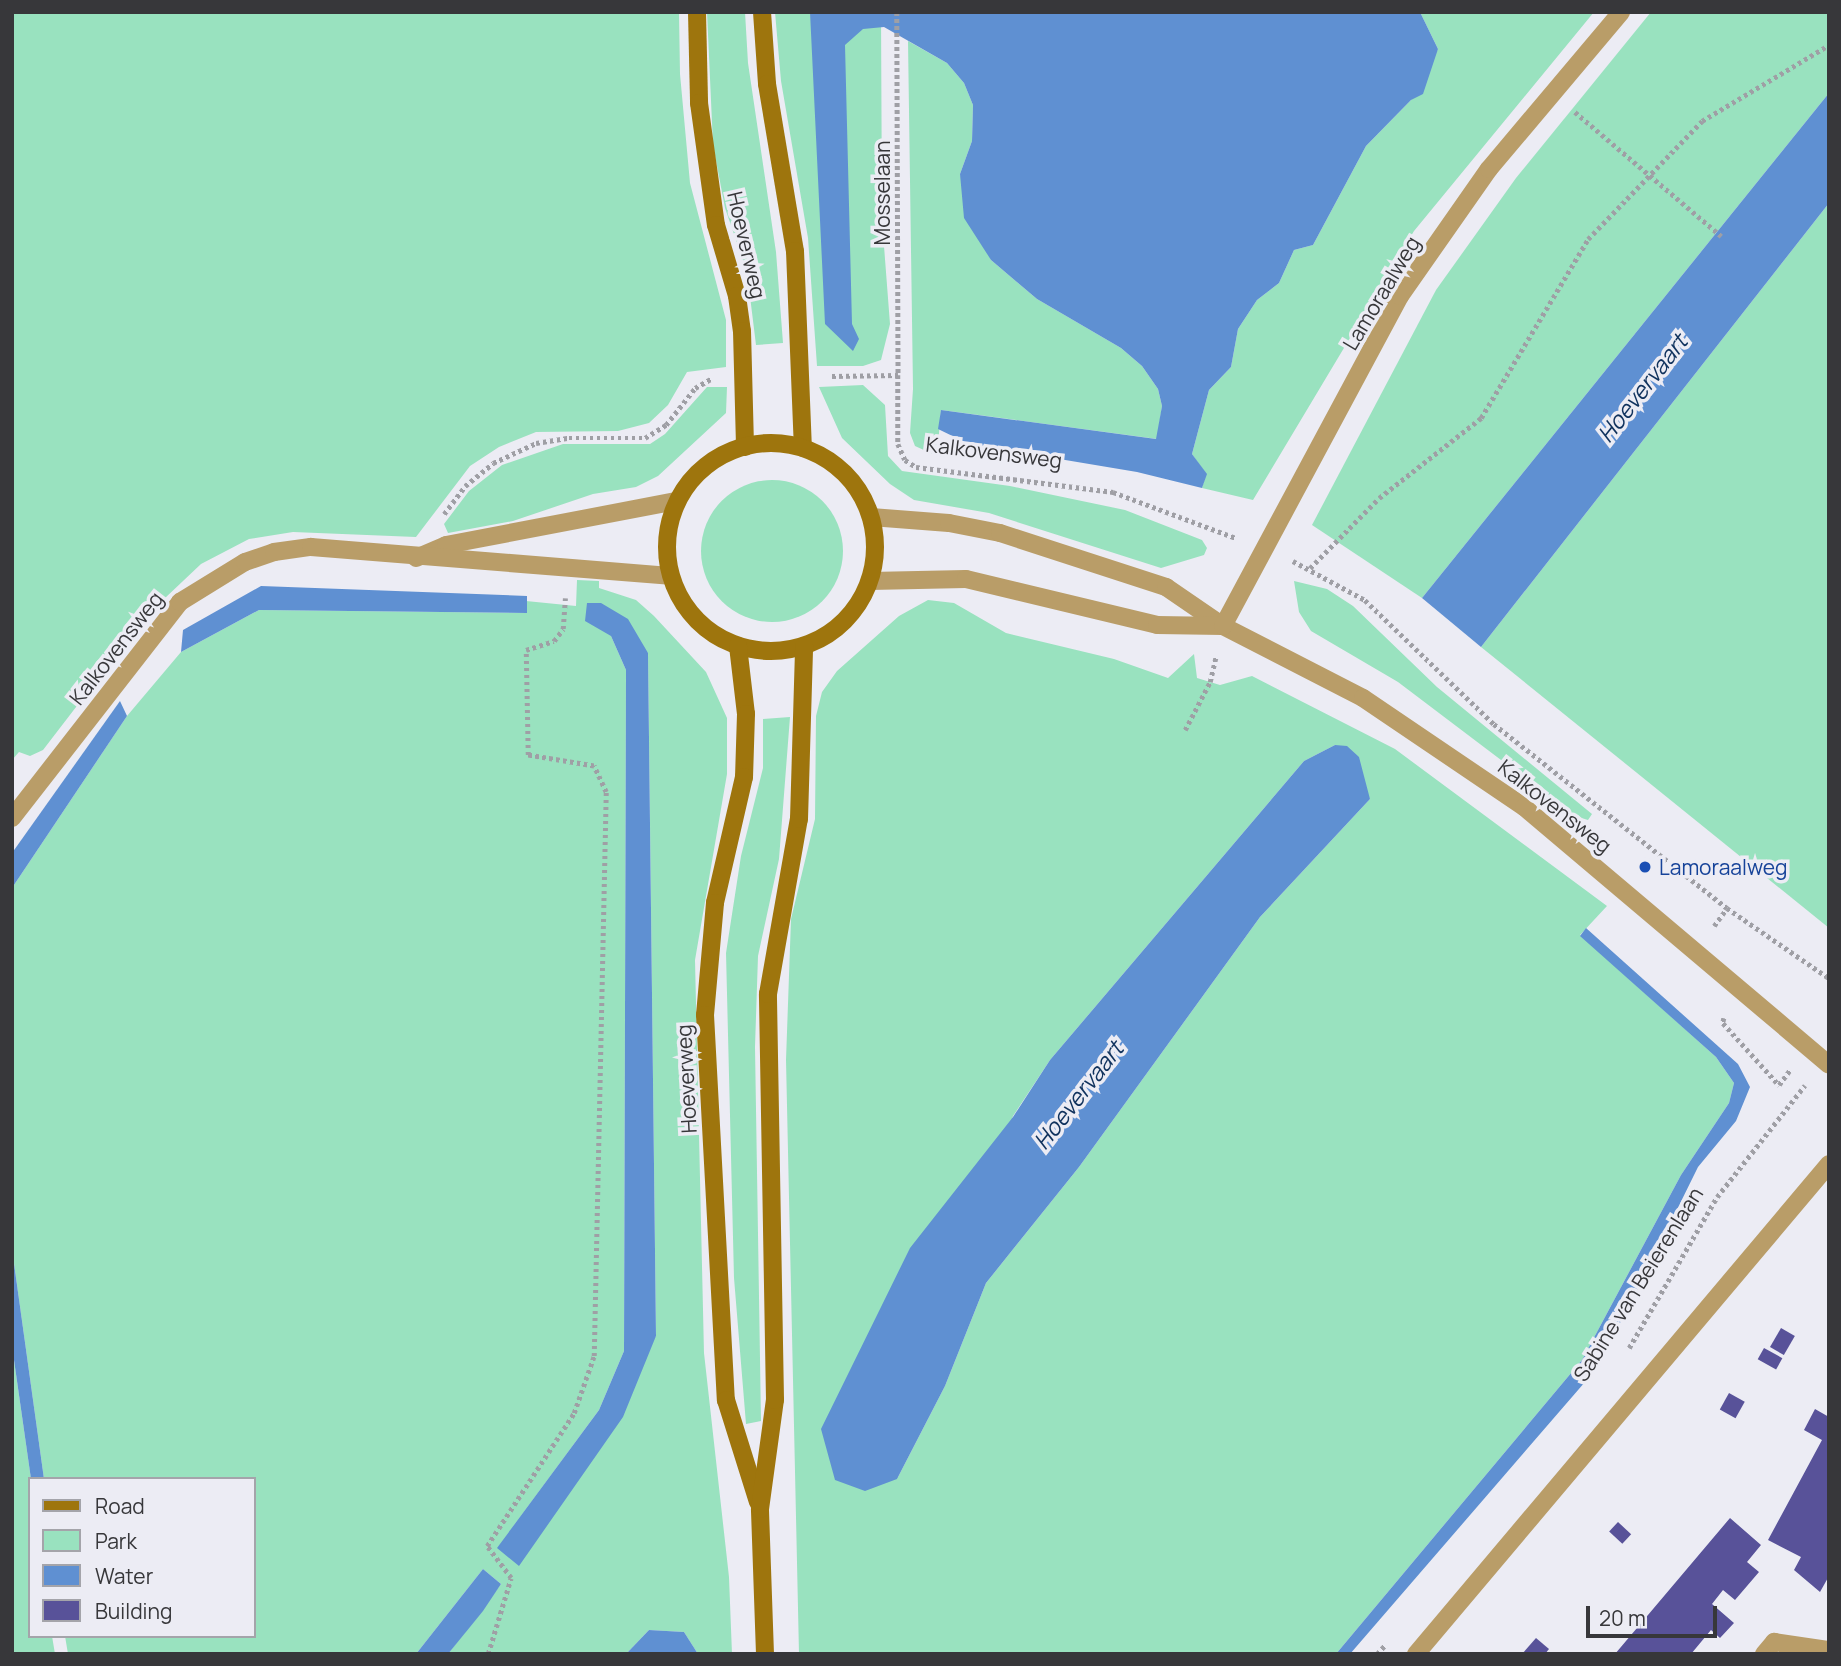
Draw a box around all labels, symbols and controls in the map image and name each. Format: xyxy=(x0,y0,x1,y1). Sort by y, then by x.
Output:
street label: Mosselaan xyxy=(869,141,895,245)
street label: Hoeverweg xyxy=(722,189,772,301)
street label: Lamoraalweg xyxy=(1337,232,1425,354)
water label: Hoevervaart xyxy=(1591,329,1693,447)
street label: Kalkovensweg xyxy=(925,431,1063,473)
street label: Kalkovensweg xyxy=(64,586,168,710)
street label: Kalkovensweg xyxy=(1493,754,1617,858)
place label: Lamoraalweg xyxy=(1659,854,1787,880)
marker: Lamoraalweg xyxy=(1637,859,1653,875)
street label: Hoeverweg xyxy=(671,1024,701,1134)
water label: Hoevervaart xyxy=(1027,1036,1129,1154)
street label: Sabine van Beierenlaan xyxy=(1568,1182,1708,1386)
legend xyxy=(28,1477,256,1638)
text: Road xyxy=(95,1492,145,1520)
text: Park xyxy=(95,1527,137,1555)
text: Water xyxy=(95,1562,153,1590)
scale bar xyxy=(1589,1592,1720,1636)
text: Building xyxy=(95,1597,172,1625)
text: 20 m xyxy=(1599,1604,1646,1632)

